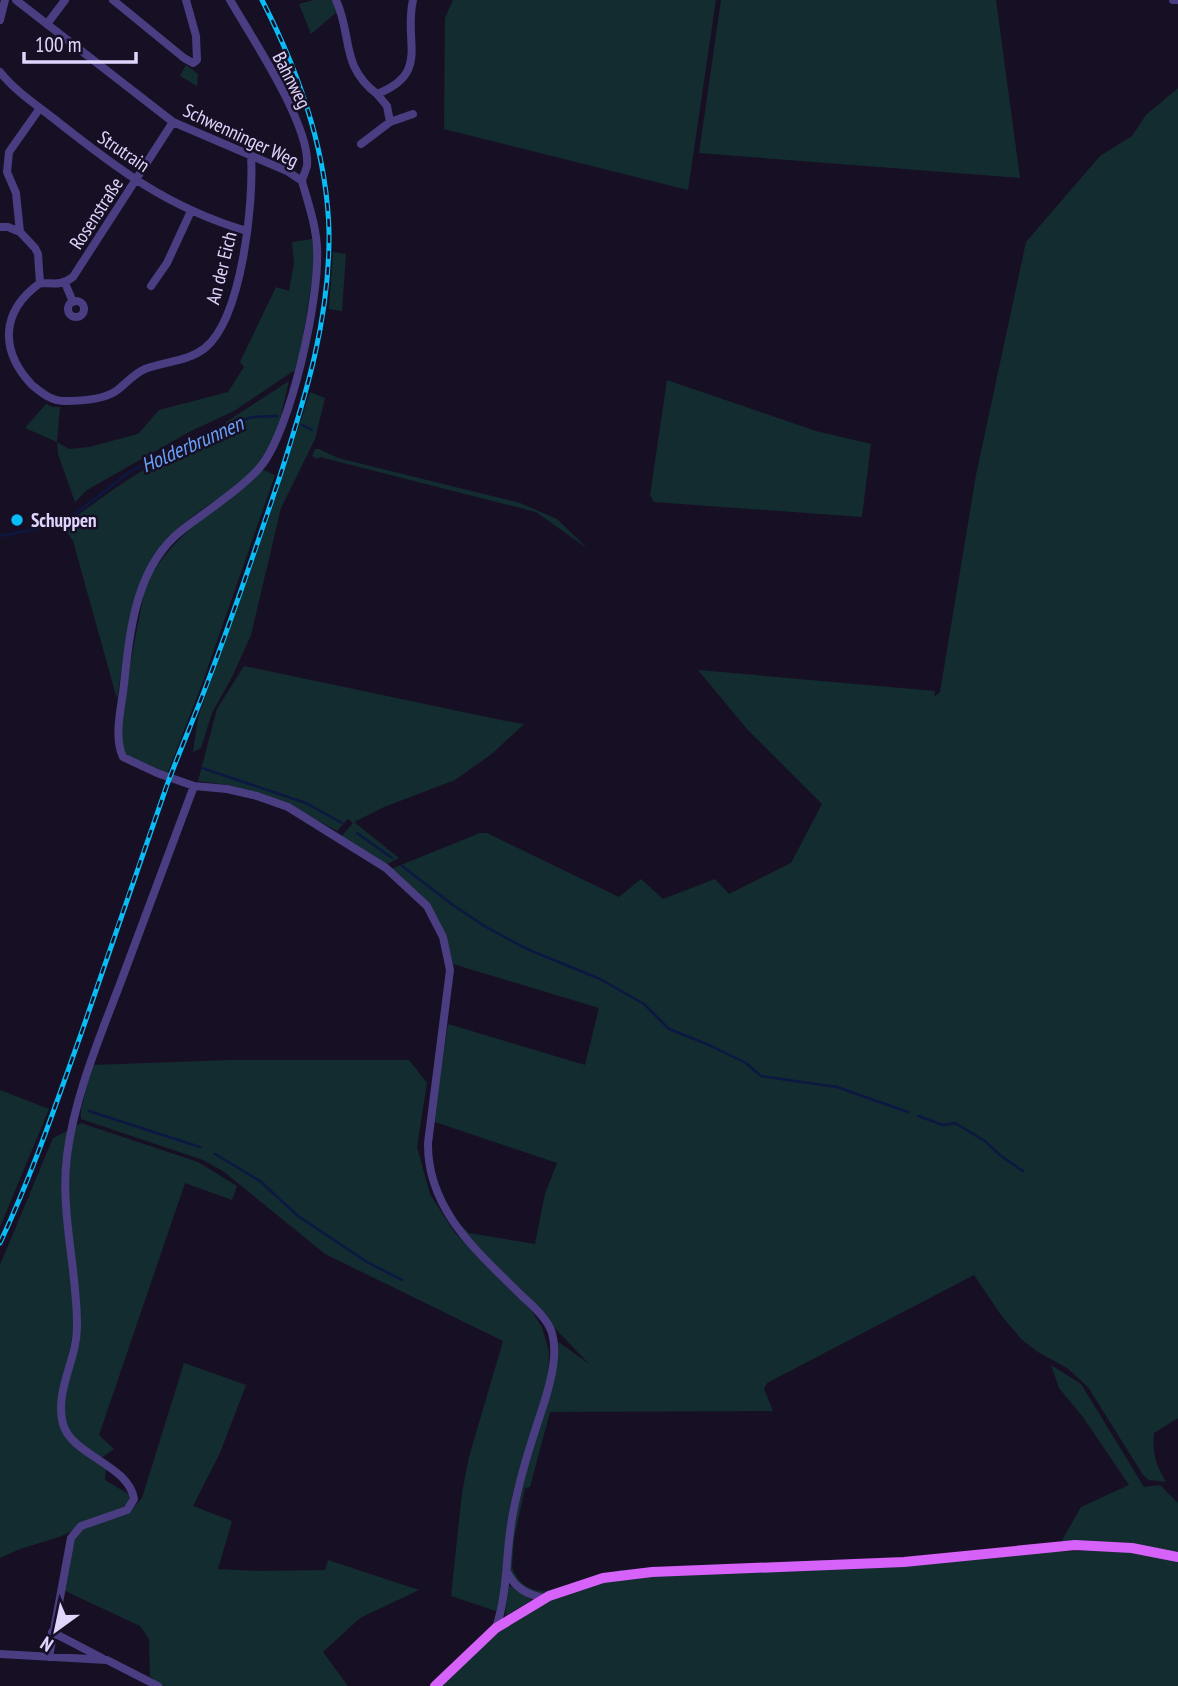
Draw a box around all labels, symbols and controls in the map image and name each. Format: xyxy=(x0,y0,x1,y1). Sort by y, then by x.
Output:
scale bar xyxy=(24,21,136,65)
text: 100 m xyxy=(35,31,81,58)
street label: Bahnweg xyxy=(268,48,316,112)
street label: Schwenninger Weg xyxy=(180,98,302,172)
street label: Strutrain xyxy=(94,125,154,177)
street label: Rosenstraße xyxy=(64,172,128,253)
street label: An der Eich xyxy=(200,229,242,307)
water label: Holderbrunnen xyxy=(137,409,249,479)
place label: Schuppen xyxy=(31,508,97,532)
marker: Schuppen xyxy=(9,512,25,528)
north arrow xyxy=(21,1595,91,1665)
text: N xyxy=(36,1631,58,1657)

